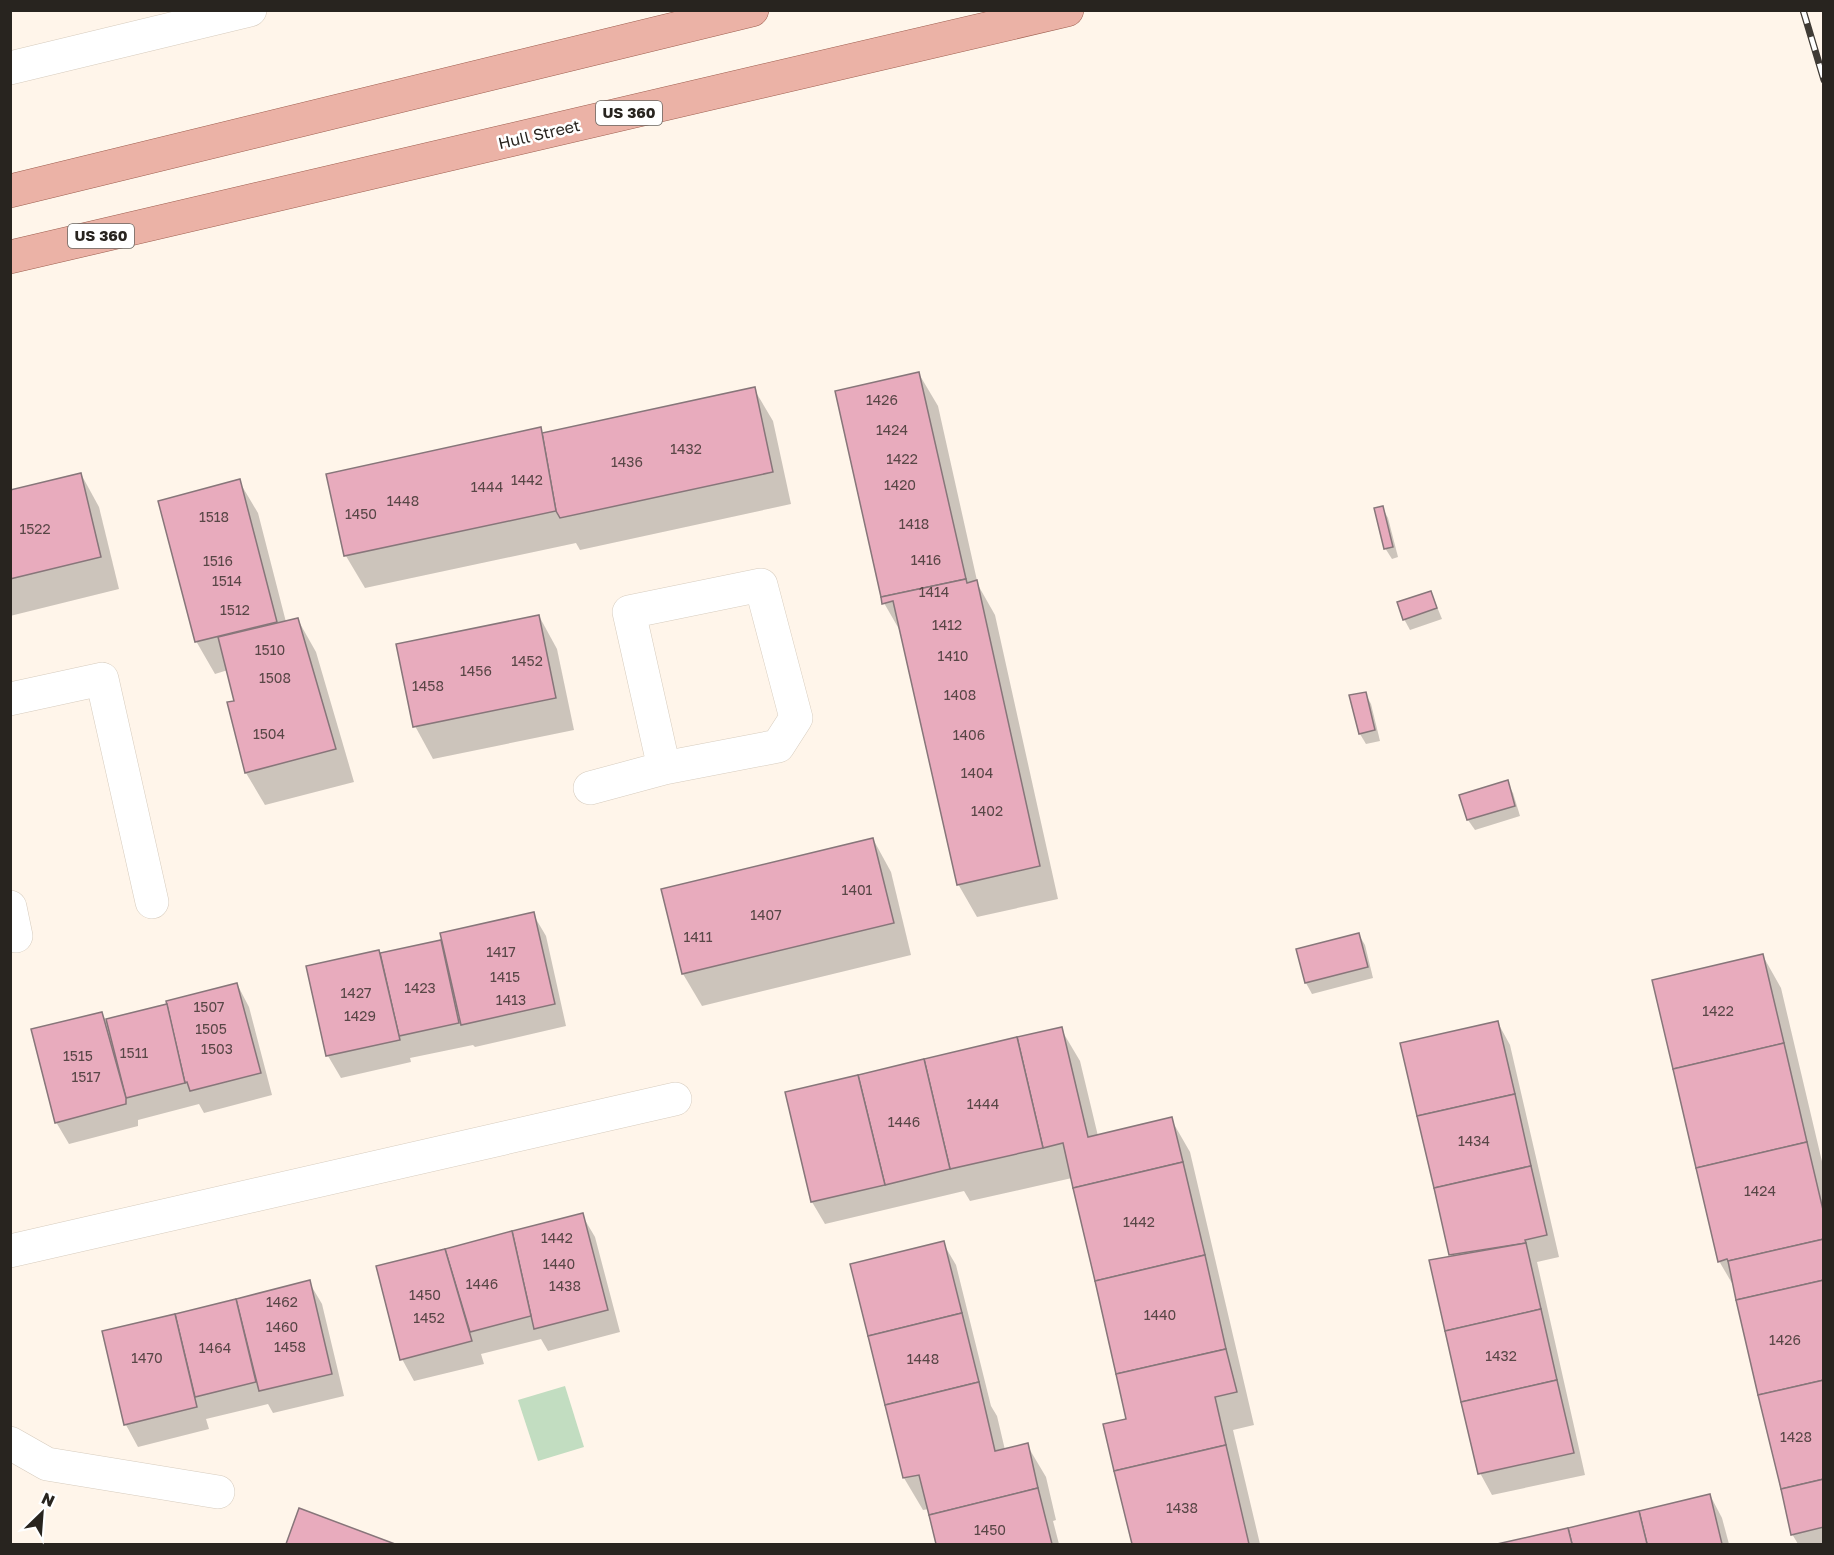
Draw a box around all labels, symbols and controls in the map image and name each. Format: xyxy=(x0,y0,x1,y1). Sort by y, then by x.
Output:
road number: US 360 xyxy=(596,101,662,125)
street label: Hull Street xyxy=(496,115,582,153)
road number: US 360 xyxy=(68,224,134,248)
house number: 1426 xyxy=(866,391,898,408)
house number: 1424 xyxy=(876,421,908,438)
house number: 1432 xyxy=(670,440,702,457)
house number: 1422 xyxy=(886,450,918,467)
house number: 1436 xyxy=(611,453,643,470)
house number: 1442 xyxy=(511,471,543,488)
house number: 1420 xyxy=(884,476,916,493)
house number: 1444 xyxy=(471,478,503,495)
house number: 1448 xyxy=(387,492,419,509)
house number: 1450 xyxy=(345,505,377,522)
house number: 1518 xyxy=(199,508,229,525)
house number: 1418 xyxy=(899,515,929,532)
house number: 1522 xyxy=(19,520,51,537)
house number: 1416 xyxy=(911,551,941,568)
house number: 1516 xyxy=(203,552,233,569)
house number: 1514 xyxy=(212,572,242,589)
house number: 1414 xyxy=(919,583,949,600)
house number: 1512 xyxy=(220,601,250,618)
house number: 1412 xyxy=(932,616,962,633)
house number: 1510 xyxy=(255,641,285,658)
house number: 1410 xyxy=(938,647,968,664)
house number: 1452 xyxy=(511,652,543,669)
house number: 1456 xyxy=(460,662,492,679)
house number: 1508 xyxy=(259,669,291,686)
house number: 1458 xyxy=(412,677,444,694)
house number: 1408 xyxy=(944,686,976,703)
house number: 1504 xyxy=(253,725,285,742)
house number: 1406 xyxy=(953,726,985,743)
house number: 1404 xyxy=(961,764,993,781)
house number: 1402 xyxy=(971,802,1003,819)
house number: 1401 xyxy=(842,881,873,898)
house number: 1407 xyxy=(750,906,782,923)
house number: 1411 xyxy=(684,928,713,945)
house number: 1417 xyxy=(486,943,516,960)
house number: 1415 xyxy=(490,968,520,985)
house number: 1423 xyxy=(404,979,436,996)
house number: 1427 xyxy=(341,984,371,1001)
house number: 1413 xyxy=(496,991,526,1008)
house number: 1507 xyxy=(193,998,225,1015)
house number: 1422 xyxy=(1702,1002,1734,1019)
house number: 1429 xyxy=(344,1007,376,1024)
house number: 1505 xyxy=(195,1020,227,1037)
house number: 1503 xyxy=(201,1040,233,1057)
house number: 1511 xyxy=(120,1044,148,1061)
house number: 1515 xyxy=(63,1047,93,1064)
house number: 1517 xyxy=(71,1068,101,1085)
house number: 1444 xyxy=(967,1095,999,1112)
house number: 1446 xyxy=(888,1113,920,1130)
house number: 1434 xyxy=(1458,1132,1490,1149)
house number: 1424 xyxy=(1744,1182,1776,1199)
house number: 1442 xyxy=(1123,1213,1155,1230)
house number: 1442 xyxy=(541,1229,573,1246)
house number: 1440 xyxy=(543,1255,575,1272)
house number: 1446 xyxy=(466,1275,498,1292)
house number: 1438 xyxy=(549,1277,581,1294)
house number: 1450 xyxy=(409,1286,441,1303)
house number: 1462 xyxy=(266,1293,298,1310)
house number: 1440 xyxy=(1144,1306,1176,1323)
house number: 1452 xyxy=(413,1309,445,1326)
house number: 1460 xyxy=(266,1318,298,1335)
house number: 1426 xyxy=(1769,1331,1801,1348)
house number: 1458 xyxy=(274,1338,306,1355)
house number: 1464 xyxy=(199,1339,231,1356)
house number: 1432 xyxy=(1485,1347,1517,1364)
house number: 1470 xyxy=(131,1349,163,1366)
house number: 1448 xyxy=(907,1350,939,1367)
house number: 1428 xyxy=(1780,1428,1812,1445)
north arrow xyxy=(12,1483,72,1543)
text: N xyxy=(39,1488,58,1511)
house number: 1438 xyxy=(1166,1499,1198,1516)
house number: 1450 xyxy=(974,1521,1006,1538)

